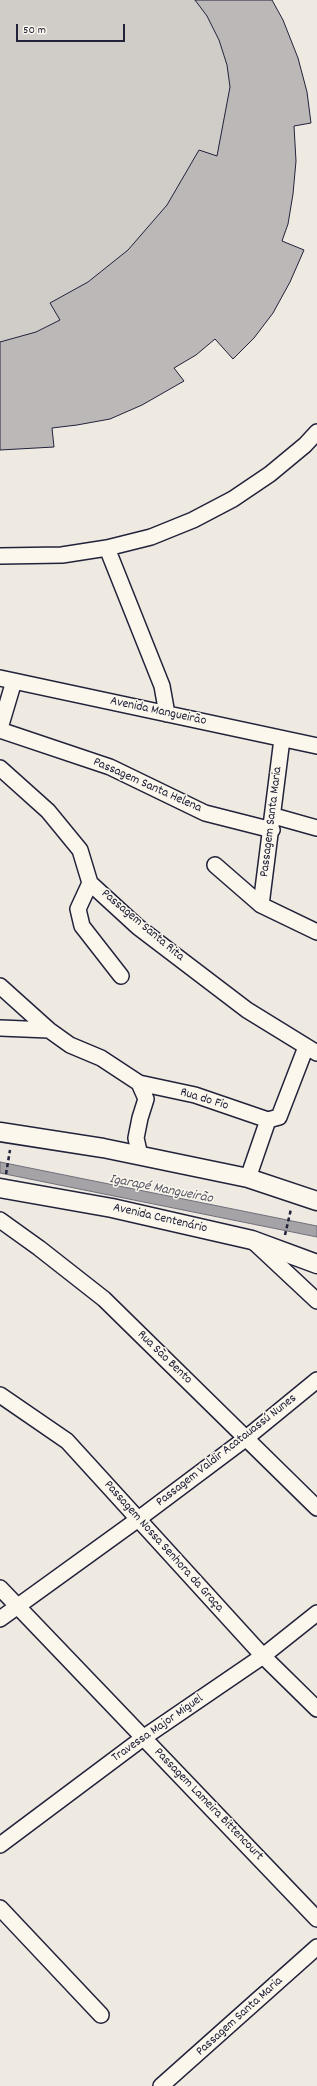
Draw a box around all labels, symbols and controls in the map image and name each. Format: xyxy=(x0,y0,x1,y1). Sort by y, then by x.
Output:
scale bar xyxy=(18,16,127,42)
text: 50 m xyxy=(23,22,46,39)
street label: Avenida Mangueirão xyxy=(108,694,208,730)
street label: Passagem Santa Helena xyxy=(90,755,204,817)
street label: Passagem Santa Maria xyxy=(257,766,287,878)
street label: Passagem Santa Rita xyxy=(97,887,187,965)
street label: Rua do Fio xyxy=(178,1085,230,1115)
water label: Igarapé Mangueirão xyxy=(108,1172,214,1208)
street label: Avenida Centenário xyxy=(112,1201,208,1237)
street label: Rua São Bento xyxy=(133,1328,195,1388)
street label: Passagem Valdir Acatauassú Nunes xyxy=(154,1391,300,1511)
street label: Passagem Nossa Senhora da Graça xyxy=(100,1478,226,1616)
street label: Travessa Major Miguel xyxy=(109,1692,207,1766)
street label: Passagem Lameira Bittencourt xyxy=(150,1745,266,1865)
street label: Passagem Santa Maria xyxy=(194,1974,286,2060)

